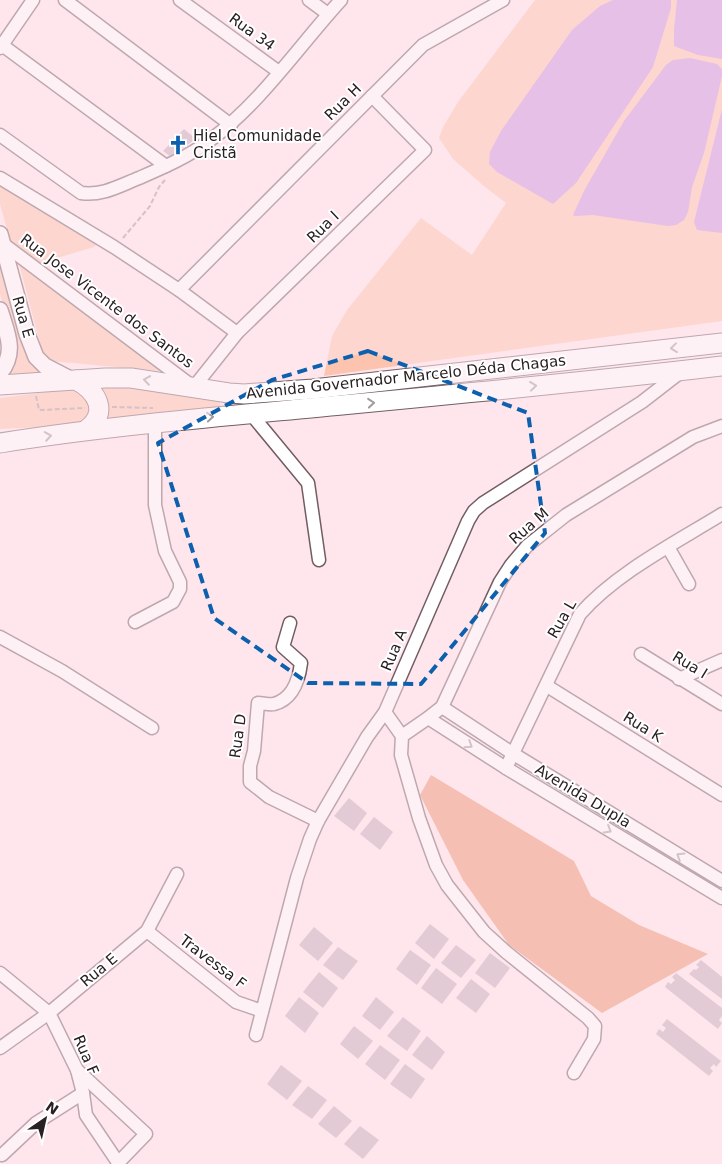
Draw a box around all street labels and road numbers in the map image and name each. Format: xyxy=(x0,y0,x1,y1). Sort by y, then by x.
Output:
street label: Rua 34 xyxy=(226,9,278,55)
street label: Rua H xyxy=(321,80,365,124)
street label: Rua I xyxy=(303,207,343,247)
street label: Rua Jose Vicente dos Santos xyxy=(17,230,197,372)
street label: Rua E xyxy=(8,294,38,340)
street label: Avenida Governador Marcelo Déda Chagas xyxy=(245,351,567,403)
street label: Rua M xyxy=(506,504,552,548)
street label: Rua L xyxy=(544,596,581,642)
street label: Rua A xyxy=(377,626,411,674)
street label: Rua I xyxy=(669,648,711,682)
street label: Rua K xyxy=(620,708,667,747)
street label: Rua D xyxy=(226,713,250,759)
street label: Avenida Dupla xyxy=(532,760,634,832)
street label: Travessa F xyxy=(175,931,250,993)
street label: Rua E xyxy=(77,949,121,991)
street label: Rua F xyxy=(70,1032,102,1078)

